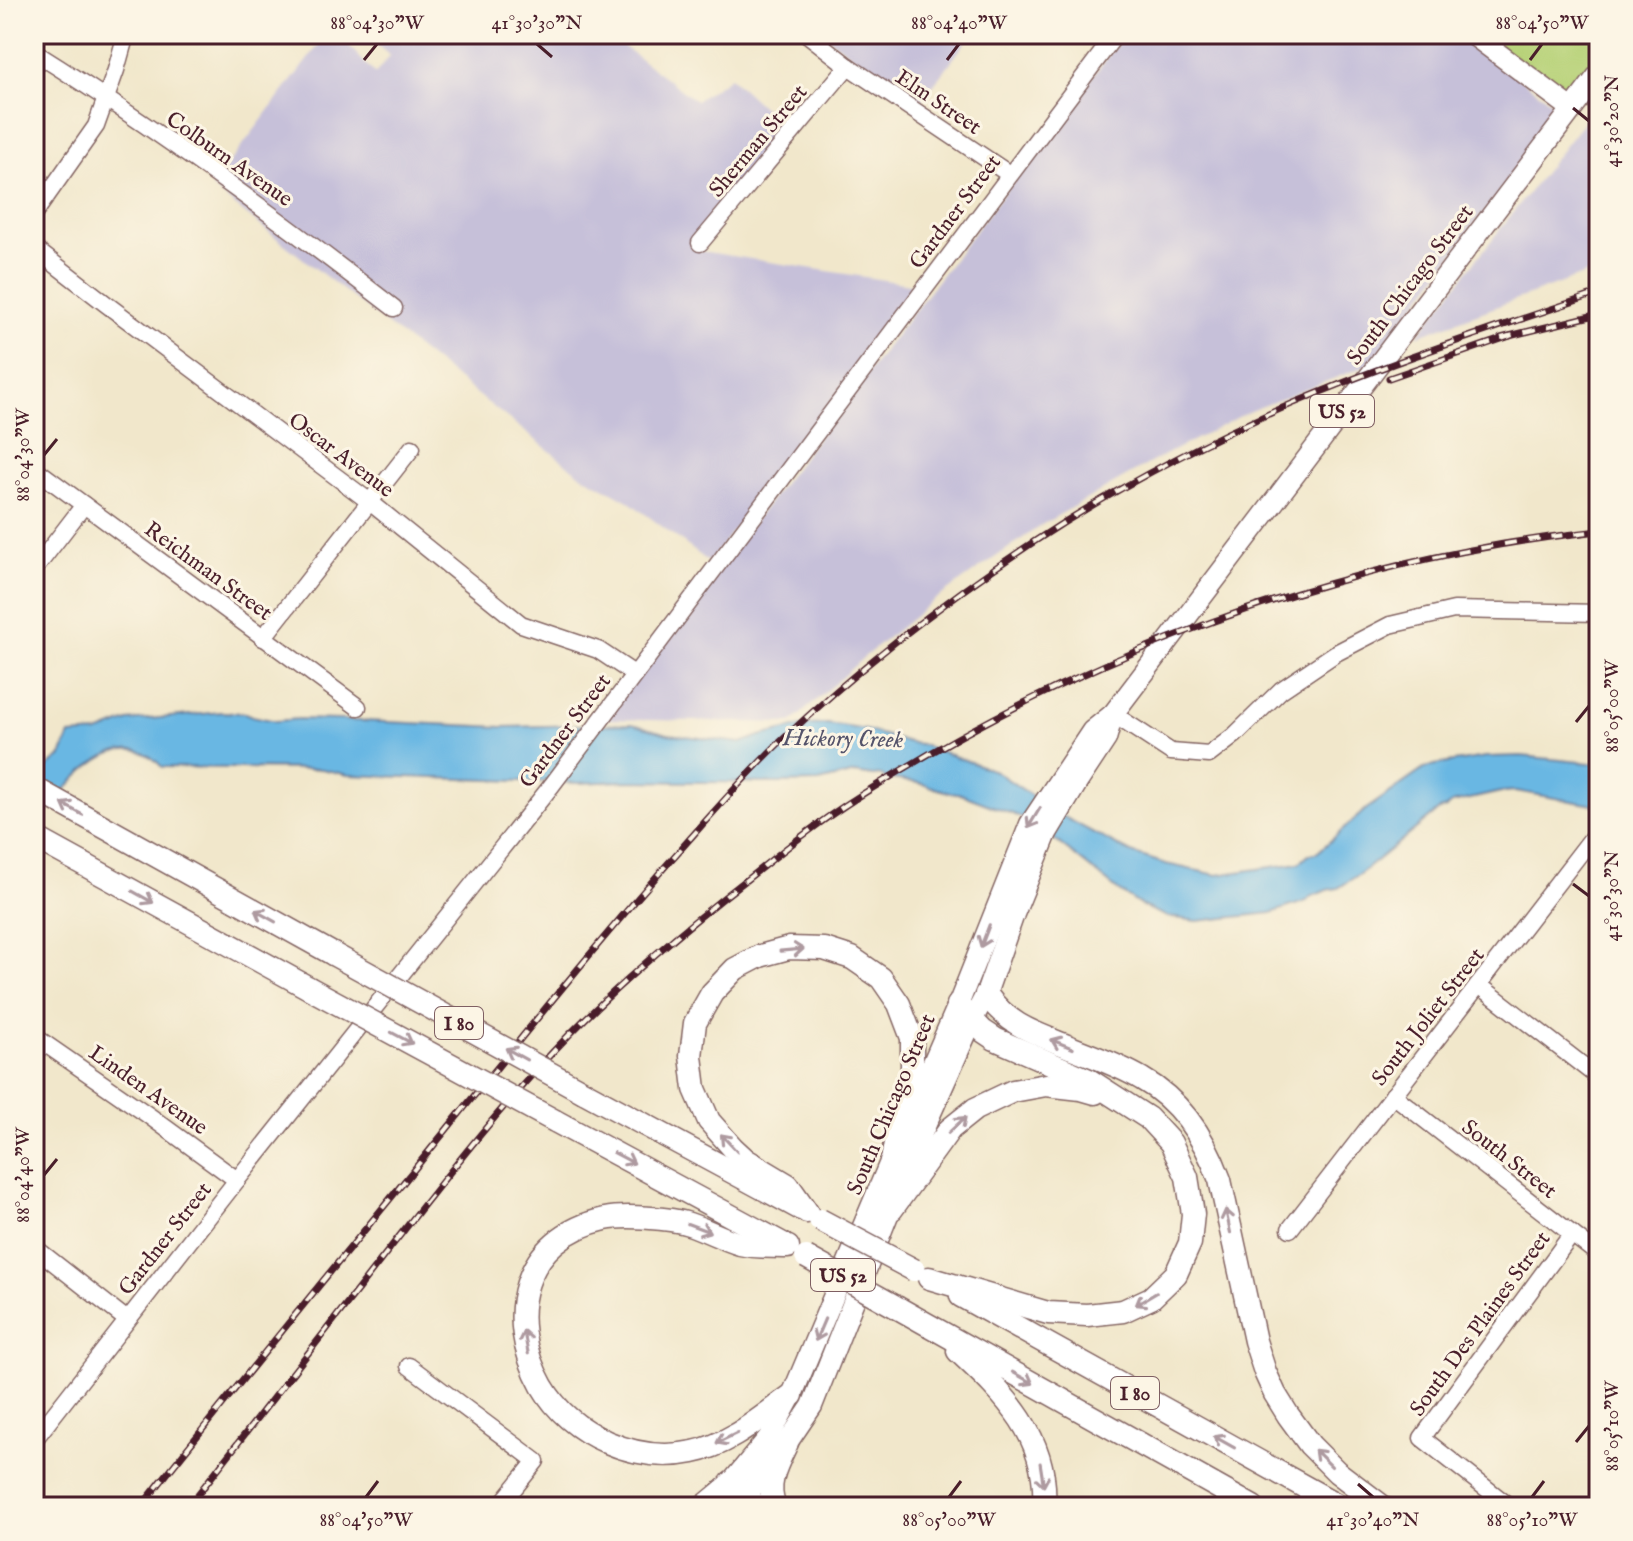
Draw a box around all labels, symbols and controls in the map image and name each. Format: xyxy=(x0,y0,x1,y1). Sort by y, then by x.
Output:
text: 88°04'30"W xyxy=(330,11,425,36)
text: 41°30'30"N xyxy=(492,11,582,36)
text: 88°04'40"W xyxy=(911,11,1008,36)
text: 88°04'50"W xyxy=(1495,11,1590,36)
street label: Elm Street xyxy=(890,64,987,142)
text: 41°30'20"N xyxy=(1600,75,1625,167)
street label: Sherman Street xyxy=(703,79,814,203)
street label: Colburn Avenue xyxy=(160,106,298,214)
street label: Gardner Street xyxy=(903,149,1008,275)
street label: South Chicago Street xyxy=(1341,199,1480,371)
road number: US 52 xyxy=(1310,395,1374,427)
text: 88°04'30"W xyxy=(11,407,36,502)
street label: Oscar Avenue xyxy=(282,407,399,504)
street label: Reichman Street xyxy=(138,516,278,628)
text: 88°05'00"W xyxy=(1600,658,1625,753)
street label: Gardner Street xyxy=(513,668,618,794)
water label: Hickory Creek xyxy=(782,723,904,756)
one-way arrow xyxy=(61,801,84,817)
one-way arrow xyxy=(1026,806,1042,829)
text: 41°30'30"N xyxy=(1600,851,1625,941)
one-way arrow xyxy=(131,889,154,905)
one-way arrow xyxy=(254,908,277,924)
one-way arrow xyxy=(977,923,991,948)
one-way arrow xyxy=(778,942,805,957)
street label: South Joliet Street xyxy=(1366,942,1491,1092)
road number: I 80 xyxy=(435,1007,483,1039)
street label: South Chicago Street xyxy=(841,1010,943,1199)
one-way arrow xyxy=(390,1031,413,1047)
one-way arrow xyxy=(1050,1036,1074,1050)
street label: Linden Avenue xyxy=(83,1039,213,1142)
one-way arrow xyxy=(505,1046,528,1062)
street label: South Street xyxy=(1456,1114,1562,1206)
one-way arrow xyxy=(946,1117,966,1135)
text: 88°04'40"W xyxy=(11,1126,36,1223)
one-way arrow xyxy=(720,1133,739,1153)
one-way arrow xyxy=(612,1151,635,1167)
street label: Gardner Street xyxy=(113,1177,219,1302)
one-way arrow xyxy=(1220,1208,1235,1234)
one-way arrow xyxy=(686,1222,710,1236)
street label: South Des Plaines Street xyxy=(1404,1226,1557,1422)
road number: US 52 xyxy=(811,1259,875,1291)
one-way arrow xyxy=(1135,1291,1158,1307)
one-way arrow xyxy=(811,1318,826,1342)
one-way arrow xyxy=(518,1329,533,1355)
one-way arrow xyxy=(1011,1370,1034,1386)
road number: I 80 xyxy=(1111,1377,1159,1409)
text: 88°05'10"W xyxy=(1600,1380,1625,1471)
one-way arrow xyxy=(716,1431,740,1446)
one-way arrow xyxy=(1212,1434,1236,1449)
one-way arrow xyxy=(1314,1449,1333,1468)
one-way arrow xyxy=(1035,1461,1050,1487)
text: 88°04'50"W xyxy=(319,1508,414,1533)
text: 88°05'00"W xyxy=(902,1508,997,1533)
text: 41°30'40"N xyxy=(1326,1508,1420,1533)
text: 88°05'10"W xyxy=(1487,1508,1578,1533)

